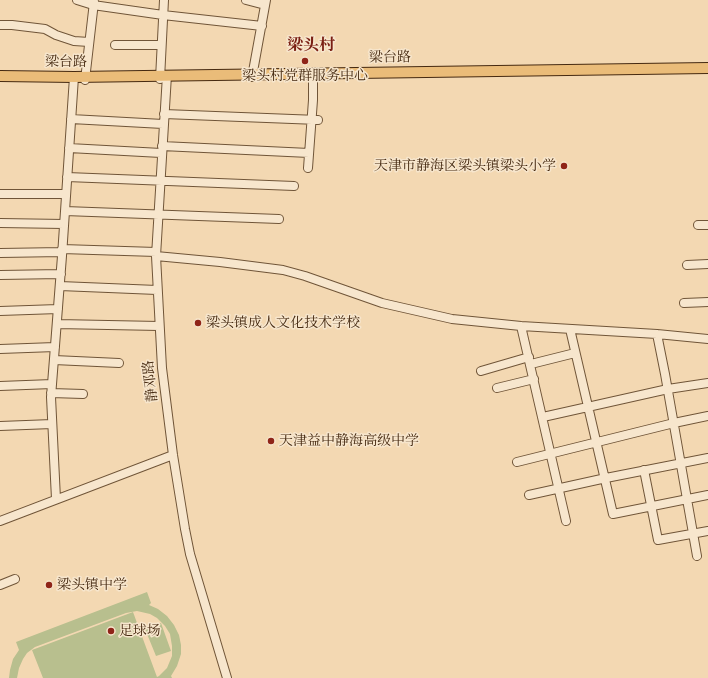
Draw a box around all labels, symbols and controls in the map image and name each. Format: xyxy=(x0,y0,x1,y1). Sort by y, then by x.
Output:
district label: 梁头村 xyxy=(287,36,335,56)
street label: 梁台路 xyxy=(369,49,411,67)
street label: 梁台路 xyxy=(45,54,87,70)
marker: 梁头村党群服务中心 xyxy=(300,56,310,66)
place label: 梁头村党群服务中心 xyxy=(242,68,368,84)
place label: 天津市静海区梁头镇梁头小学 xyxy=(374,158,556,174)
marker: 天津市静海区梁头镇梁头小学 xyxy=(559,161,569,171)
place label: 梁头镇成人文化技术学校 xyxy=(206,315,360,331)
marker: 梁头镇成人文化技术学校 xyxy=(193,318,203,328)
street label: 静邓路 xyxy=(140,359,162,403)
place label: 天津益中静海高级中学 xyxy=(279,433,419,449)
marker: 天津益中静海高级中学 xyxy=(266,436,276,446)
place label: 梁头镇中学 xyxy=(57,577,127,593)
marker: 梁头镇中学 xyxy=(44,580,54,590)
place label: 足球场 xyxy=(119,623,161,639)
marker: 足球场 xyxy=(106,626,116,636)

